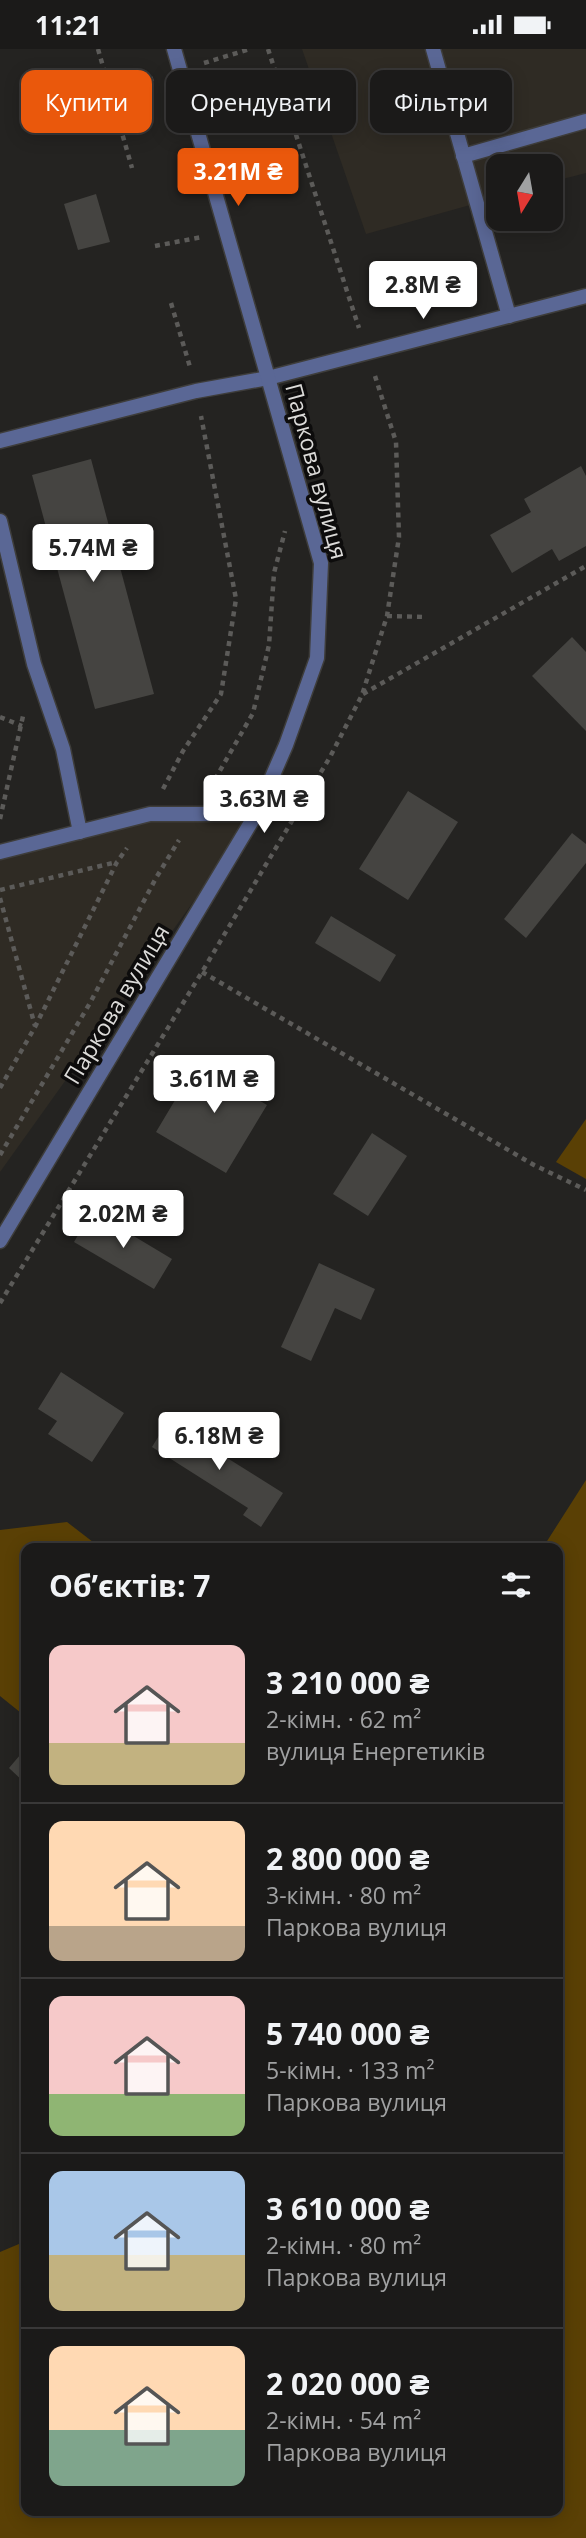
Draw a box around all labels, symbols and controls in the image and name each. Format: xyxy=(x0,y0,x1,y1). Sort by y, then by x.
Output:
text: 11:21 xyxy=(35,7,102,43)
chip: Купити xyxy=(21,70,152,133)
chip: Орендувати xyxy=(166,70,356,133)
chip: Фільтри xyxy=(370,70,512,133)
pin: 3.21M ₴ xyxy=(173,149,303,208)
north arrow xyxy=(486,154,564,231)
map controls xyxy=(486,154,563,231)
text: 3.21M ₴ xyxy=(193,155,283,187)
pin: 2.8M ₴ xyxy=(366,261,480,321)
text: 2.8M ₴ xyxy=(385,268,461,300)
street label: Паркова вулиця xyxy=(278,379,356,563)
pin: 5.74M ₴ xyxy=(28,525,158,584)
text: 5.74M ₴ xyxy=(48,531,138,563)
pin: 3.63M ₴ xyxy=(199,775,329,835)
text: 3.63M ₴ xyxy=(219,782,309,814)
street label: Паркова вулиця xyxy=(56,918,176,1090)
pin: 3.61M ₴ xyxy=(149,1055,279,1115)
text: 3.61M ₴ xyxy=(169,1062,259,1094)
pin: 2.02M ₴ xyxy=(58,1191,188,1250)
text: 2.02M ₴ xyxy=(78,1197,168,1229)
pin: 6.18M ₴ xyxy=(154,1413,284,1472)
text: 6.18M ₴ xyxy=(174,1419,264,1451)
text: Об’єктів: 7 xyxy=(49,1565,210,1606)
icon: filters xyxy=(497,1566,535,1604)
text: 3 210 000 ₴ xyxy=(266,1662,429,1703)
icon: home xyxy=(105,1673,189,1757)
text: 2-кімн. · 62 m² xyxy=(266,1703,421,1735)
text: вулиця Енергетиків xyxy=(266,1735,485,1767)
text: 2 800 000 ₴ xyxy=(266,1838,429,1879)
icon: home xyxy=(105,1849,189,1933)
text: 3-кімн. · 80 m² xyxy=(266,1879,421,1911)
text: Паркова вулиця xyxy=(266,1911,447,1943)
text: 5 740 000 ₴ xyxy=(266,2013,429,2054)
icon: home xyxy=(105,2024,189,2108)
text: 5-кімн. · 133 m² xyxy=(266,2054,434,2086)
text: Паркова вулиця xyxy=(266,2086,447,2118)
text: 3 610 000 ₴ xyxy=(266,2188,429,2229)
icon: home xyxy=(105,2199,189,2283)
text: 2-кімн. · 80 m² xyxy=(266,2229,421,2261)
text: Паркова вулиця xyxy=(266,2261,447,2293)
text: 2 020 000 ₴ xyxy=(266,2363,429,2404)
icon: home xyxy=(105,2374,189,2458)
text: 2-кімн. · 54 m² xyxy=(266,2404,421,2436)
text: Паркова вулиця xyxy=(266,2436,447,2468)

